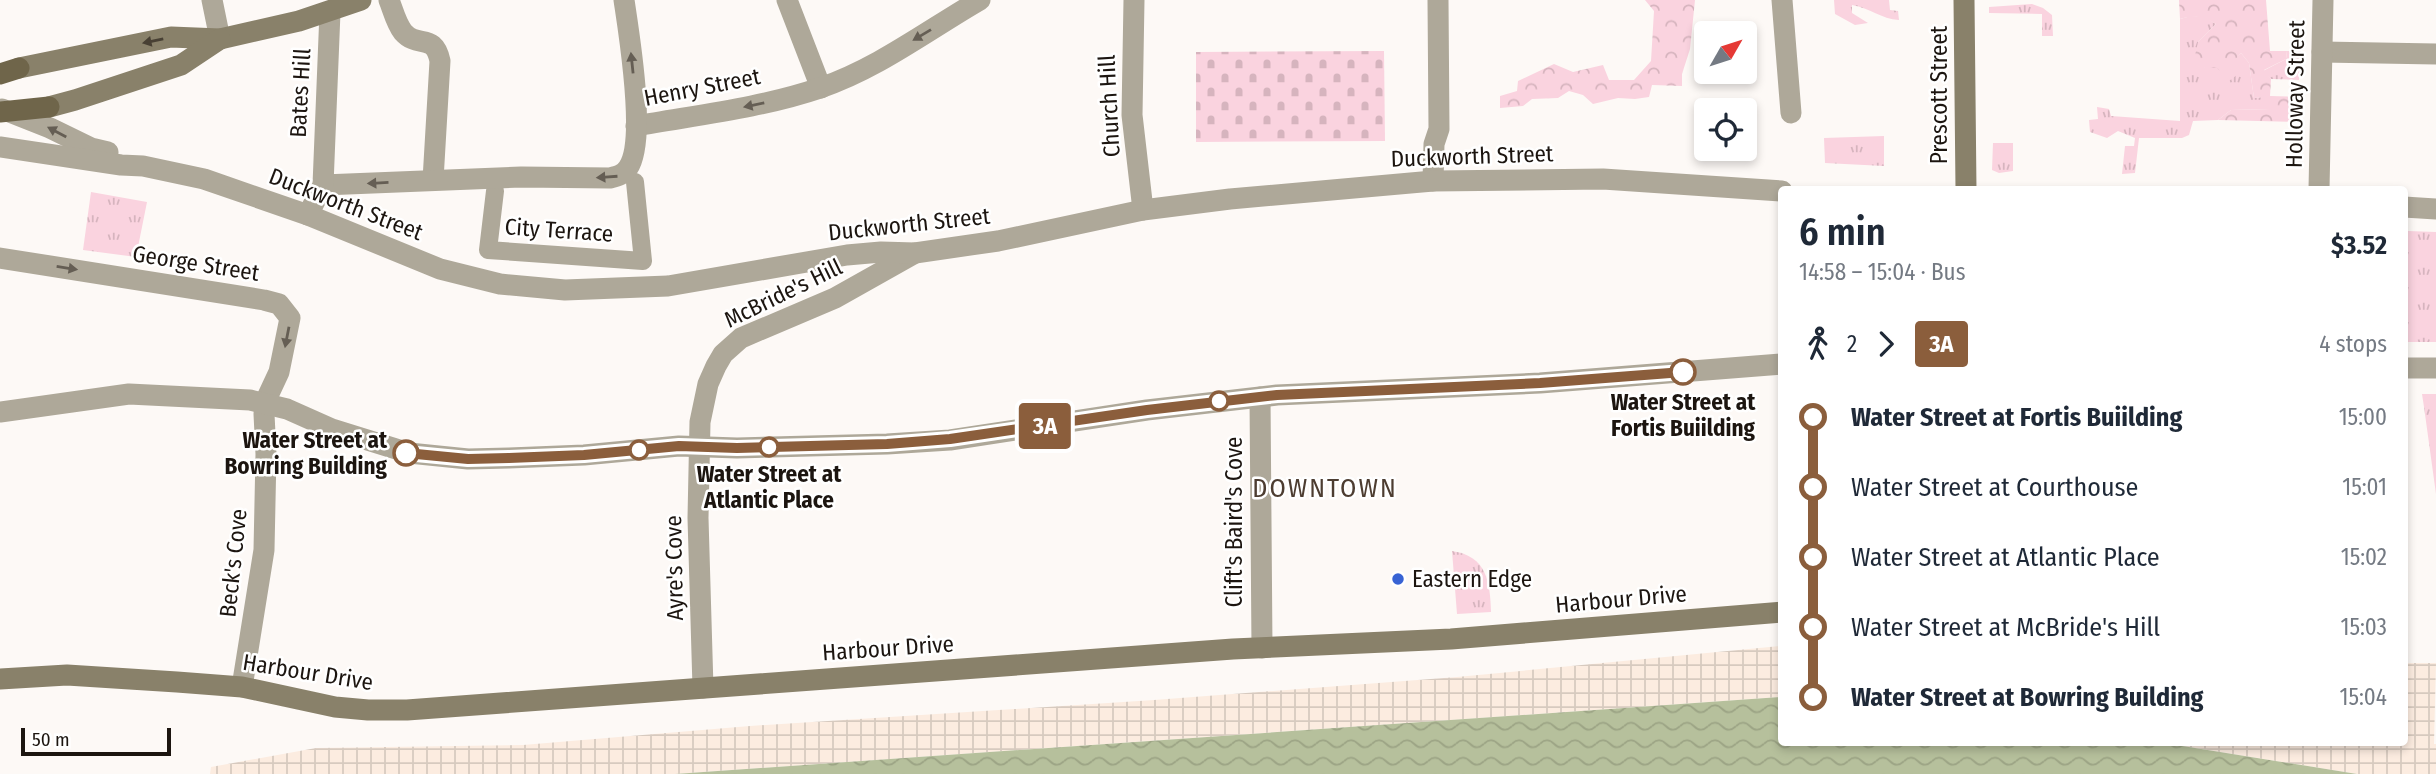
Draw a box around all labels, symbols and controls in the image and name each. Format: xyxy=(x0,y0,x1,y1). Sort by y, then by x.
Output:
street label: Holloway Street xyxy=(2280,19,2310,168)
north arrow xyxy=(1694,21,1757,84)
map controls xyxy=(1694,21,1757,161)
street label: Prescott Street xyxy=(1925,25,1953,164)
one-way arrow xyxy=(912,29,931,42)
one-way arrow xyxy=(142,35,164,46)
street label: Bates Hill xyxy=(284,48,316,138)
one-way arrow xyxy=(626,52,637,74)
street label: Church Hill xyxy=(1092,54,1126,158)
street label: Henry Street xyxy=(642,62,763,112)
button: locate xyxy=(1694,98,1757,161)
one-way arrow xyxy=(743,99,765,110)
one-way arrow xyxy=(47,126,67,138)
street label: Duckworth Street xyxy=(1390,139,1554,173)
street label: Duckworth Street xyxy=(265,162,427,246)
one-way arrow xyxy=(595,172,617,183)
one-way arrow xyxy=(367,178,389,189)
street label: Duckworth Street xyxy=(827,202,992,246)
text: 6 min xyxy=(1799,209,1886,255)
street label: City Terrace xyxy=(504,212,614,248)
text: $3.52 xyxy=(2331,230,2387,261)
street label: George Street xyxy=(131,239,262,287)
street label: McBride's Hill xyxy=(720,252,846,334)
text: 14:58 – 15:04 · Bus xyxy=(1799,258,1965,286)
one-way arrow xyxy=(57,263,79,274)
icon: walk xyxy=(1799,325,1837,363)
icon: forward xyxy=(1867,325,1905,363)
one-way arrow xyxy=(281,326,292,348)
text: 2 xyxy=(1847,330,1857,358)
text: 3A xyxy=(1929,330,1954,358)
text: 4 stops xyxy=(2319,330,2387,358)
marker: Water Street at Fortis Buiilding xyxy=(1670,359,1696,385)
place label: Water Street at Fortis Buiilding xyxy=(1611,388,1756,442)
unlabelled marker xyxy=(1209,391,1229,411)
text: Water Street at Fortis Buiilding xyxy=(1851,402,2182,433)
line badge: 3A xyxy=(1014,403,1076,449)
text: 15:00 xyxy=(2339,403,2387,431)
text: 3A xyxy=(1033,412,1057,440)
place label: Water Street at Bowring Building xyxy=(225,426,388,480)
marker: Water Street at Atlantic Place xyxy=(759,437,779,457)
street label: Clift's Baird's Cove xyxy=(1220,437,1248,607)
marker: Water Street at Bowring Building xyxy=(393,440,419,466)
unlabelled marker xyxy=(629,440,649,460)
place label: Water Street at Atlantic Place xyxy=(697,460,842,514)
text: Water Street at Courthouse xyxy=(1851,472,2138,503)
district label: DOWNTOWN xyxy=(1252,473,1398,504)
text: 15:01 xyxy=(2342,473,2387,501)
street label: Beck's Cove xyxy=(213,507,253,619)
street label: Ayre's Cove xyxy=(659,515,689,621)
text: Water Street at Atlantic Place xyxy=(1851,542,2160,573)
text: 15:02 xyxy=(2341,543,2387,571)
place label: Eastern Edge xyxy=(1412,565,1532,593)
marker: Eastern Edge xyxy=(1390,571,1406,587)
street label: Harbour Drive xyxy=(1554,579,1688,619)
text: Water Street at McBride's Hill xyxy=(1851,612,2160,643)
text: 15:03 xyxy=(2340,613,2387,641)
street label: Harbour Drive xyxy=(821,629,955,667)
street label: Harbour Drive xyxy=(241,648,375,696)
text: Water Street at Bowring Building xyxy=(1851,682,2204,713)
text: 15:04 xyxy=(2339,683,2387,711)
scale bar xyxy=(21,725,172,757)
text: 50 m xyxy=(32,728,70,751)

